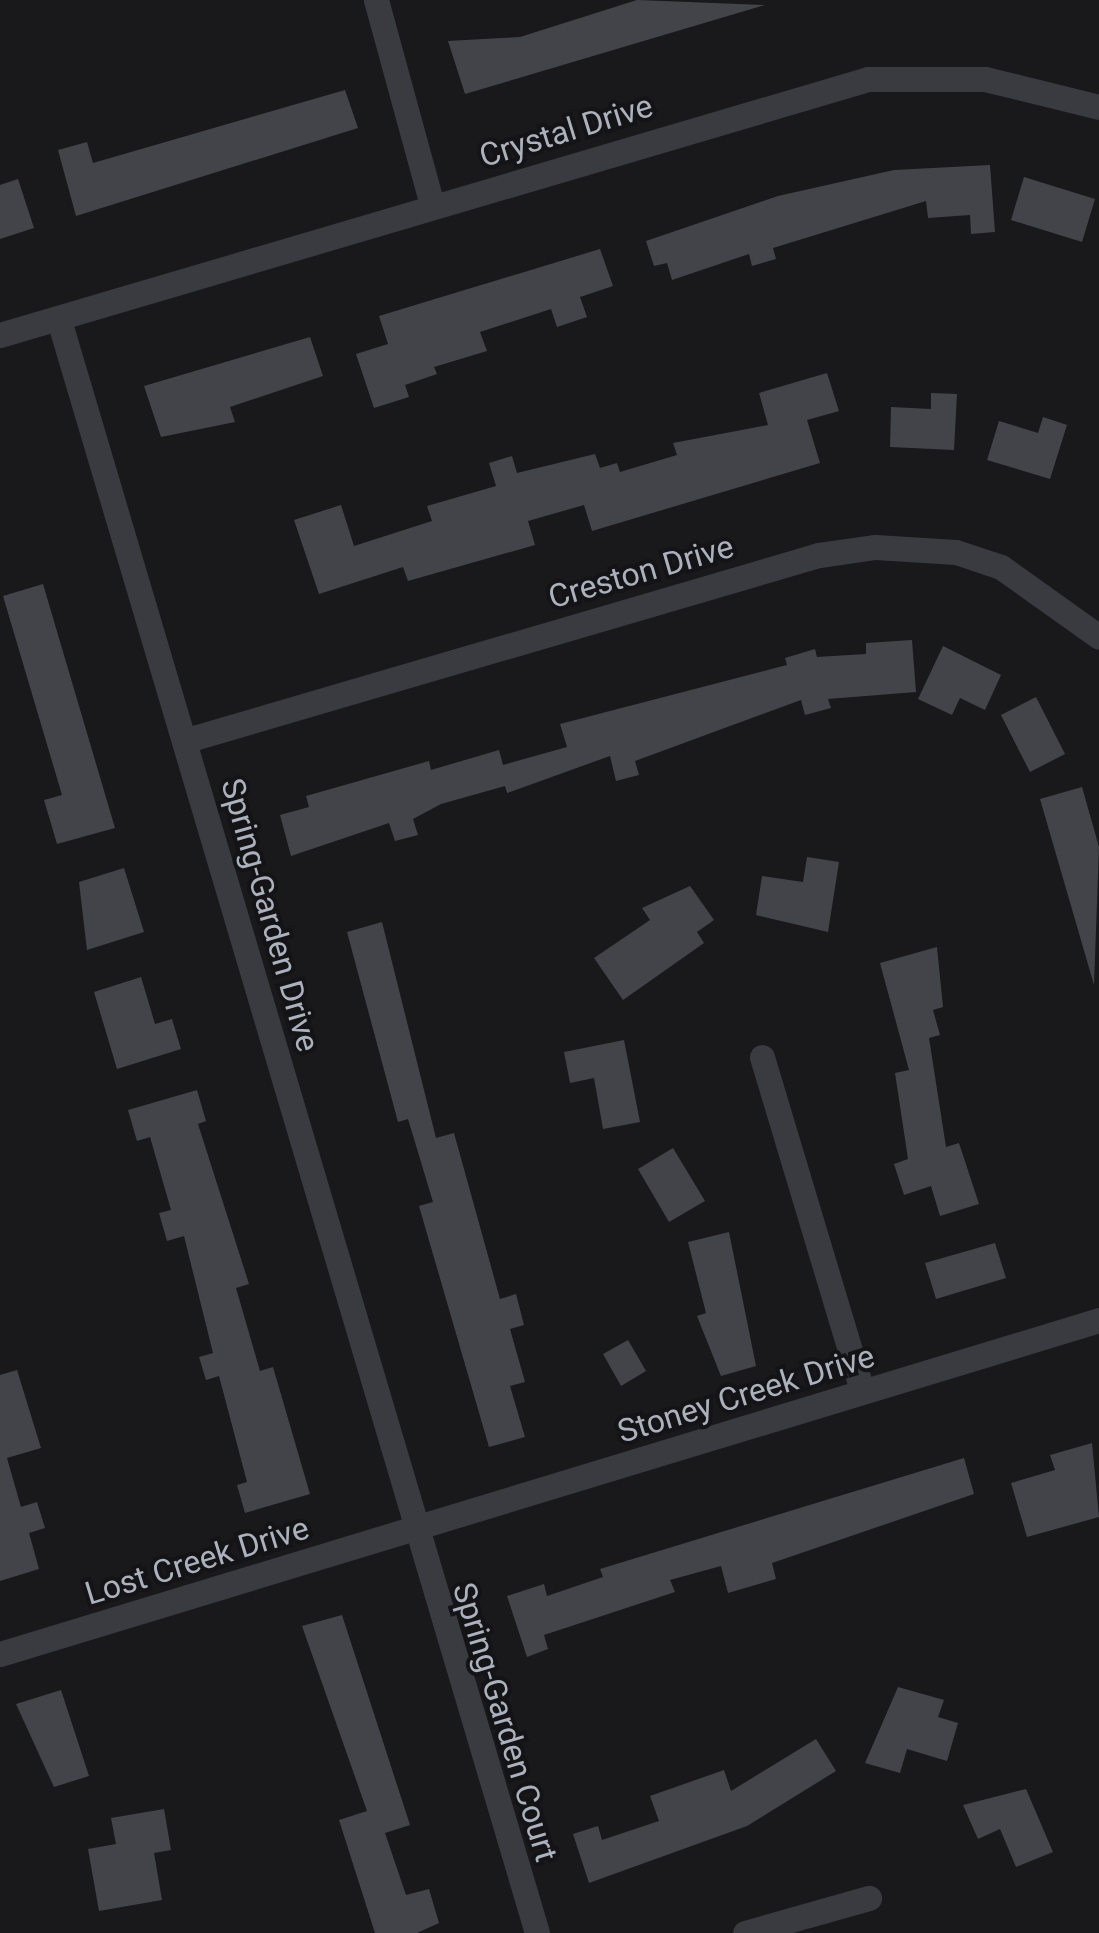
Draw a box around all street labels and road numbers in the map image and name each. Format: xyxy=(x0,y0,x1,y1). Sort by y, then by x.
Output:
street label: Crystal Drive xyxy=(475,86,657,176)
street label: Creston Drive xyxy=(544,527,738,617)
street label: Spring-Garden Drive xyxy=(213,774,327,1056)
street label: Stoney Creek Drive xyxy=(613,1337,879,1451)
street label: Lost Creek Drive xyxy=(81,1509,313,1613)
street label: Spring-Garden Court xyxy=(444,1578,566,1866)

